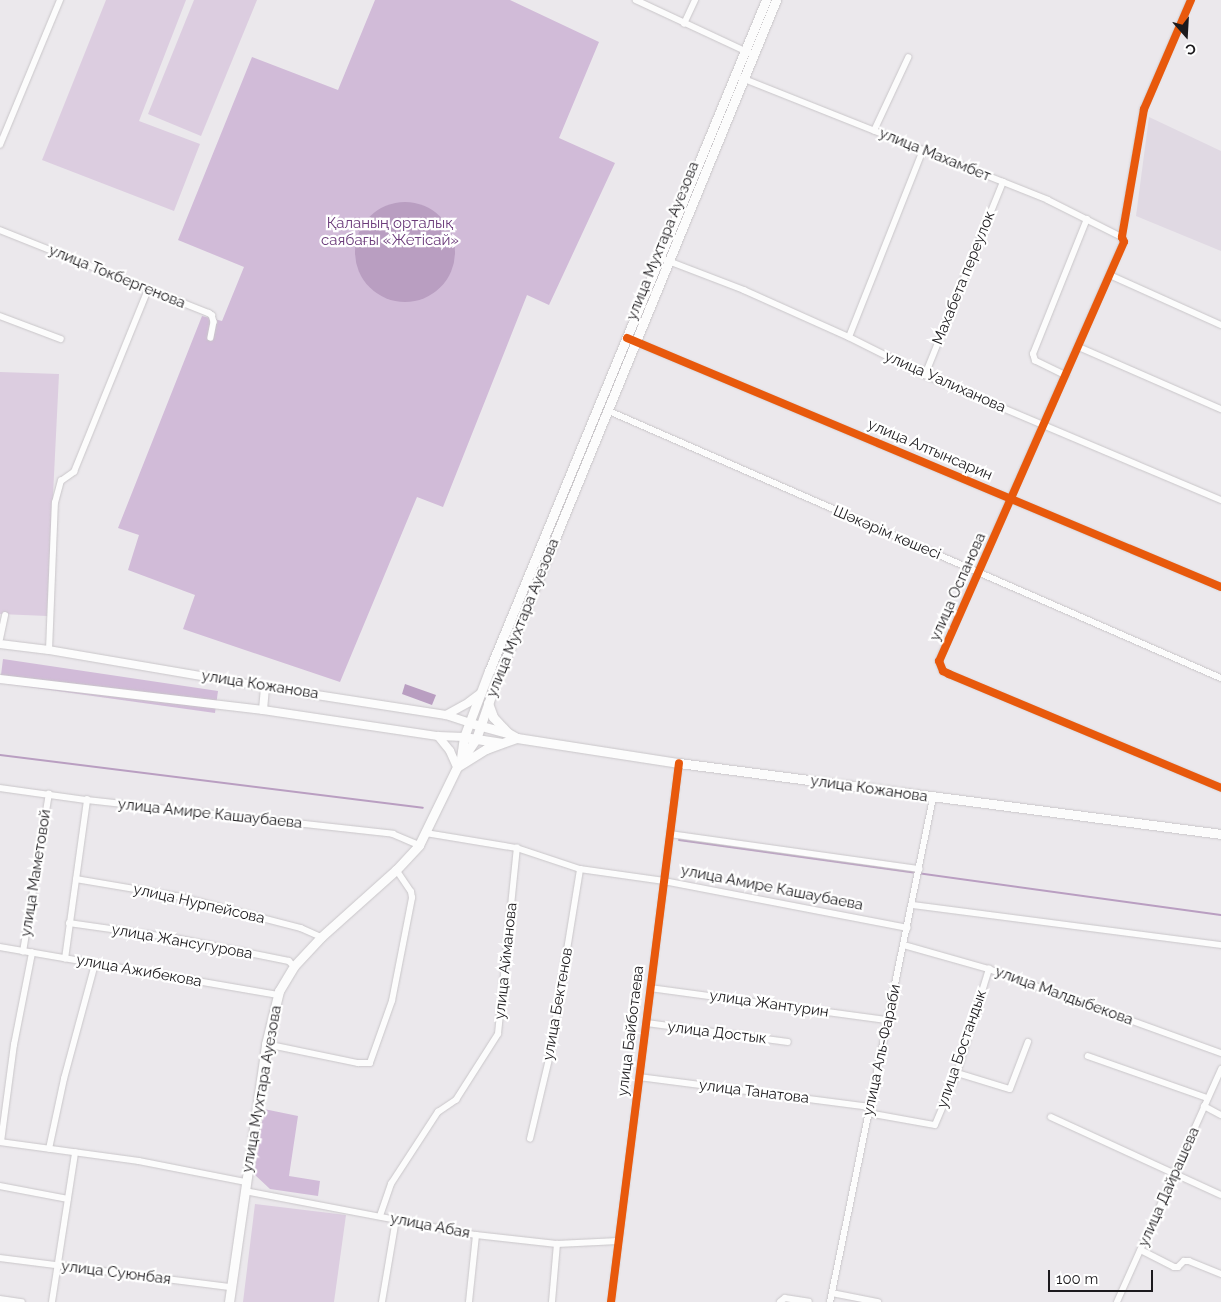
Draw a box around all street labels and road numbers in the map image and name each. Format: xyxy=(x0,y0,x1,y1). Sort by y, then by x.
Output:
street label: улица Махамбет xyxy=(877,124,993,186)
street label: улица Мухтара Ауезова xyxy=(623,159,703,323)
street label: Махабета переулок xyxy=(929,209,999,347)
street label: улица Токбергенова xyxy=(46,241,188,313)
street label: улица Уалиханова xyxy=(882,347,1008,417)
street label: улица Алтынсарин xyxy=(865,415,995,485)
street label: Шәкәрім көшесі xyxy=(831,502,943,564)
street label: улица Оспанова xyxy=(926,530,990,644)
street label: улица Мухтара Ауезова xyxy=(483,536,563,700)
street label: улица Кожанова xyxy=(200,667,320,703)
street label: улица Кожанова xyxy=(809,772,929,806)
street label: улица Амире Кашаубаева xyxy=(117,795,303,833)
street label: улица Маметовой xyxy=(17,808,55,938)
street label: улица Амире Кашаубаева xyxy=(679,861,865,915)
street label: улица Нурпейсова xyxy=(132,880,266,928)
street label: улица Айманова xyxy=(491,901,521,1021)
street label: улица Жансугурова xyxy=(110,921,254,963)
street label: улица Бектенов xyxy=(539,946,577,1062)
street label: улица Ажибекова xyxy=(75,951,203,991)
street label: улица Малдыбекова xyxy=(993,963,1135,1029)
street label: улица Байботаева xyxy=(614,965,648,1097)
street label: улица Аль-Фараби xyxy=(859,982,905,1118)
street label: улица Жантурин xyxy=(708,987,830,1021)
street label: улица Бостандык xyxy=(933,987,991,1111)
street label: улица Мухтара Ауезова xyxy=(238,1004,286,1174)
street label: улица Достык xyxy=(666,1018,768,1048)
street label: улица Танатова xyxy=(698,1076,810,1108)
street label: улица Дайрашева xyxy=(1135,1124,1203,1250)
street label: улица Абая xyxy=(388,1209,472,1243)
street label: улица Суюнбая xyxy=(60,1257,172,1289)

